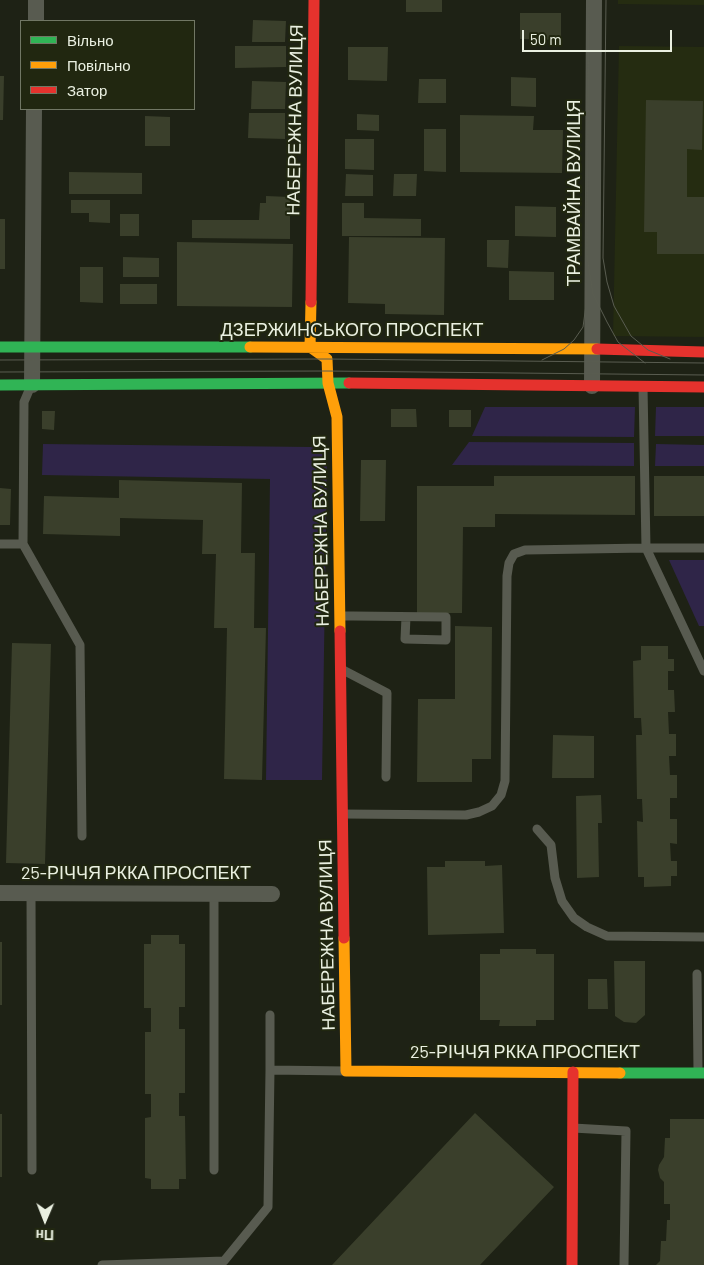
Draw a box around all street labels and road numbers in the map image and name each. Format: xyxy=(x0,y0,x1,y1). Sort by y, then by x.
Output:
street label: НАБЕРЕЖНА ВУЛИЦЯ xyxy=(283,24,307,216)
street label: ТРАМВАЙНА ВУЛИЦЯ xyxy=(563,99,585,287)
street label: ДЗЕРЖИНСЬКОГО ПРОСПЕКТ xyxy=(221,319,483,341)
street label: НАБЕРЕЖНА ВУЛИЦЯ xyxy=(309,435,333,627)
street label: НАБЕРЕЖНА ВУЛИЦЯ xyxy=(315,839,339,1031)
street label: 25-РІЧЧЯ РККА ПРОСПЕКТ xyxy=(21,862,251,884)
street label: 25-РІЧЧЯ РККА ПРОСПЕКТ xyxy=(410,1041,640,1063)

